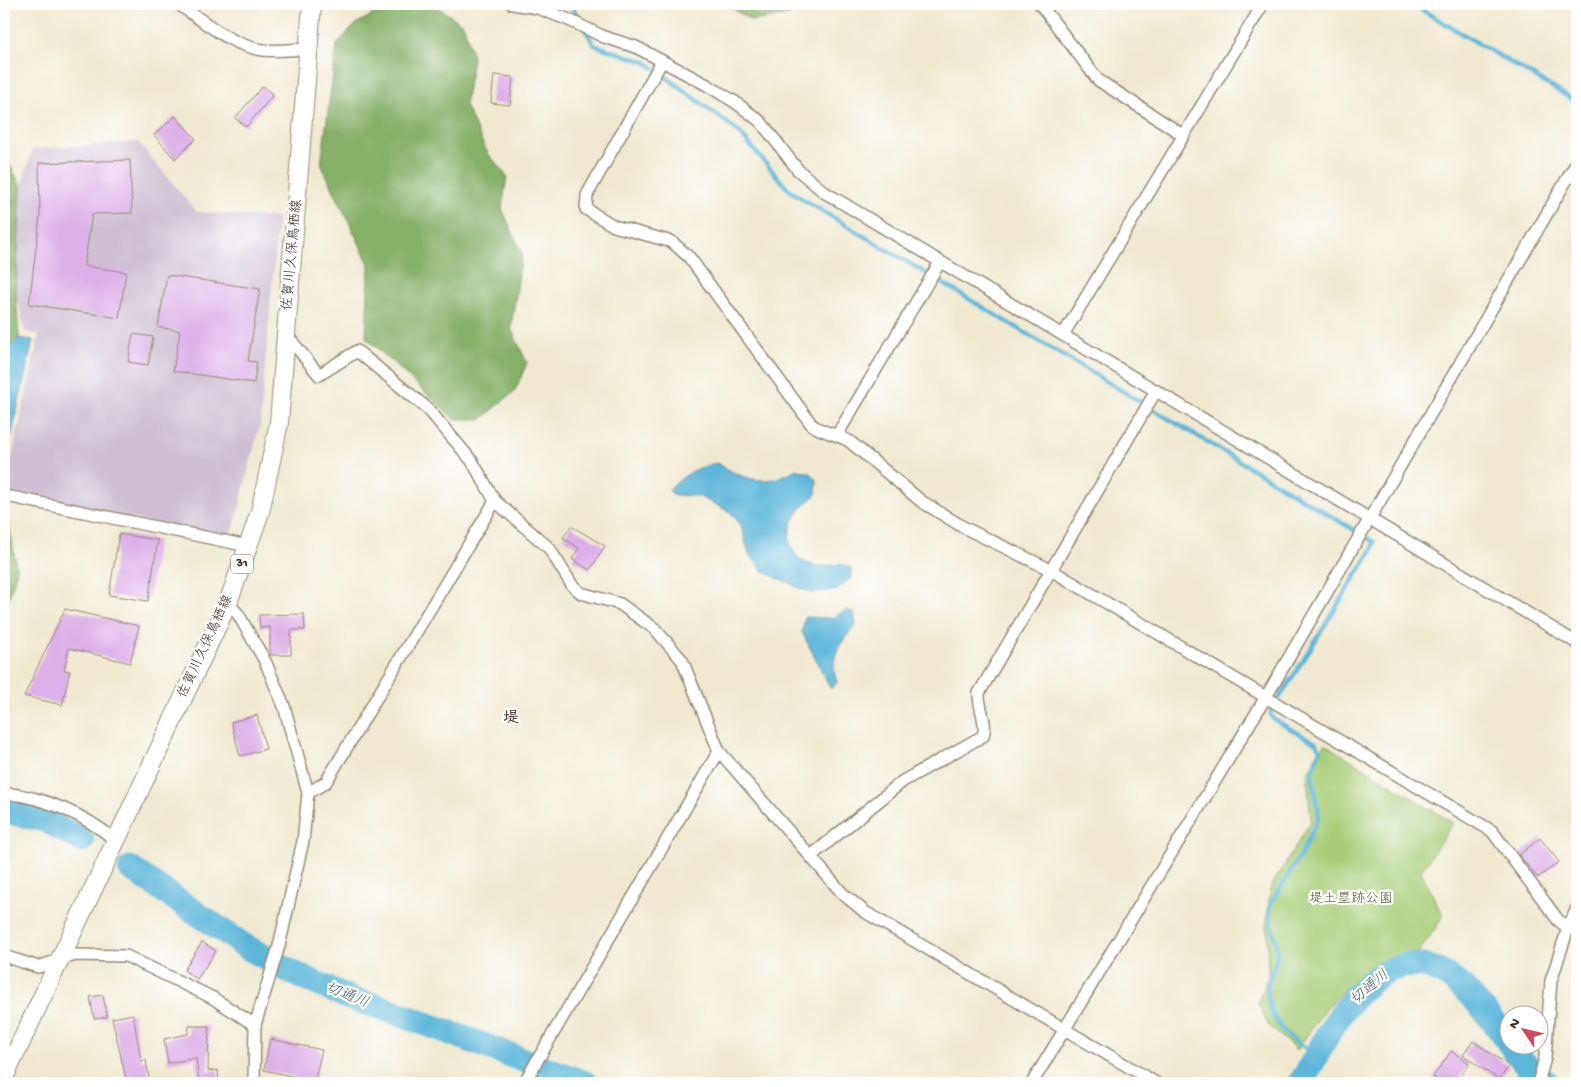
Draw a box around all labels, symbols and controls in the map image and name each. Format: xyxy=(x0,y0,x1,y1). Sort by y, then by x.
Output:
street label: 佐賀川久保鳥栖線 xyxy=(280,198,306,312)
road number: 31 xyxy=(231,554,253,574)
street label: 佐賀川久保鳥栖線 xyxy=(175,593,237,701)
district label: 堤 xyxy=(503,709,519,729)
park label: 堤土塁跡公園 xyxy=(1309,891,1393,908)
water label: 切通川 xyxy=(1347,967,1393,1009)
water label: 切通川 xyxy=(323,979,371,1013)
north arrow xyxy=(1498,1004,1548,1054)
text: N xyxy=(1506,1015,1525,1033)

